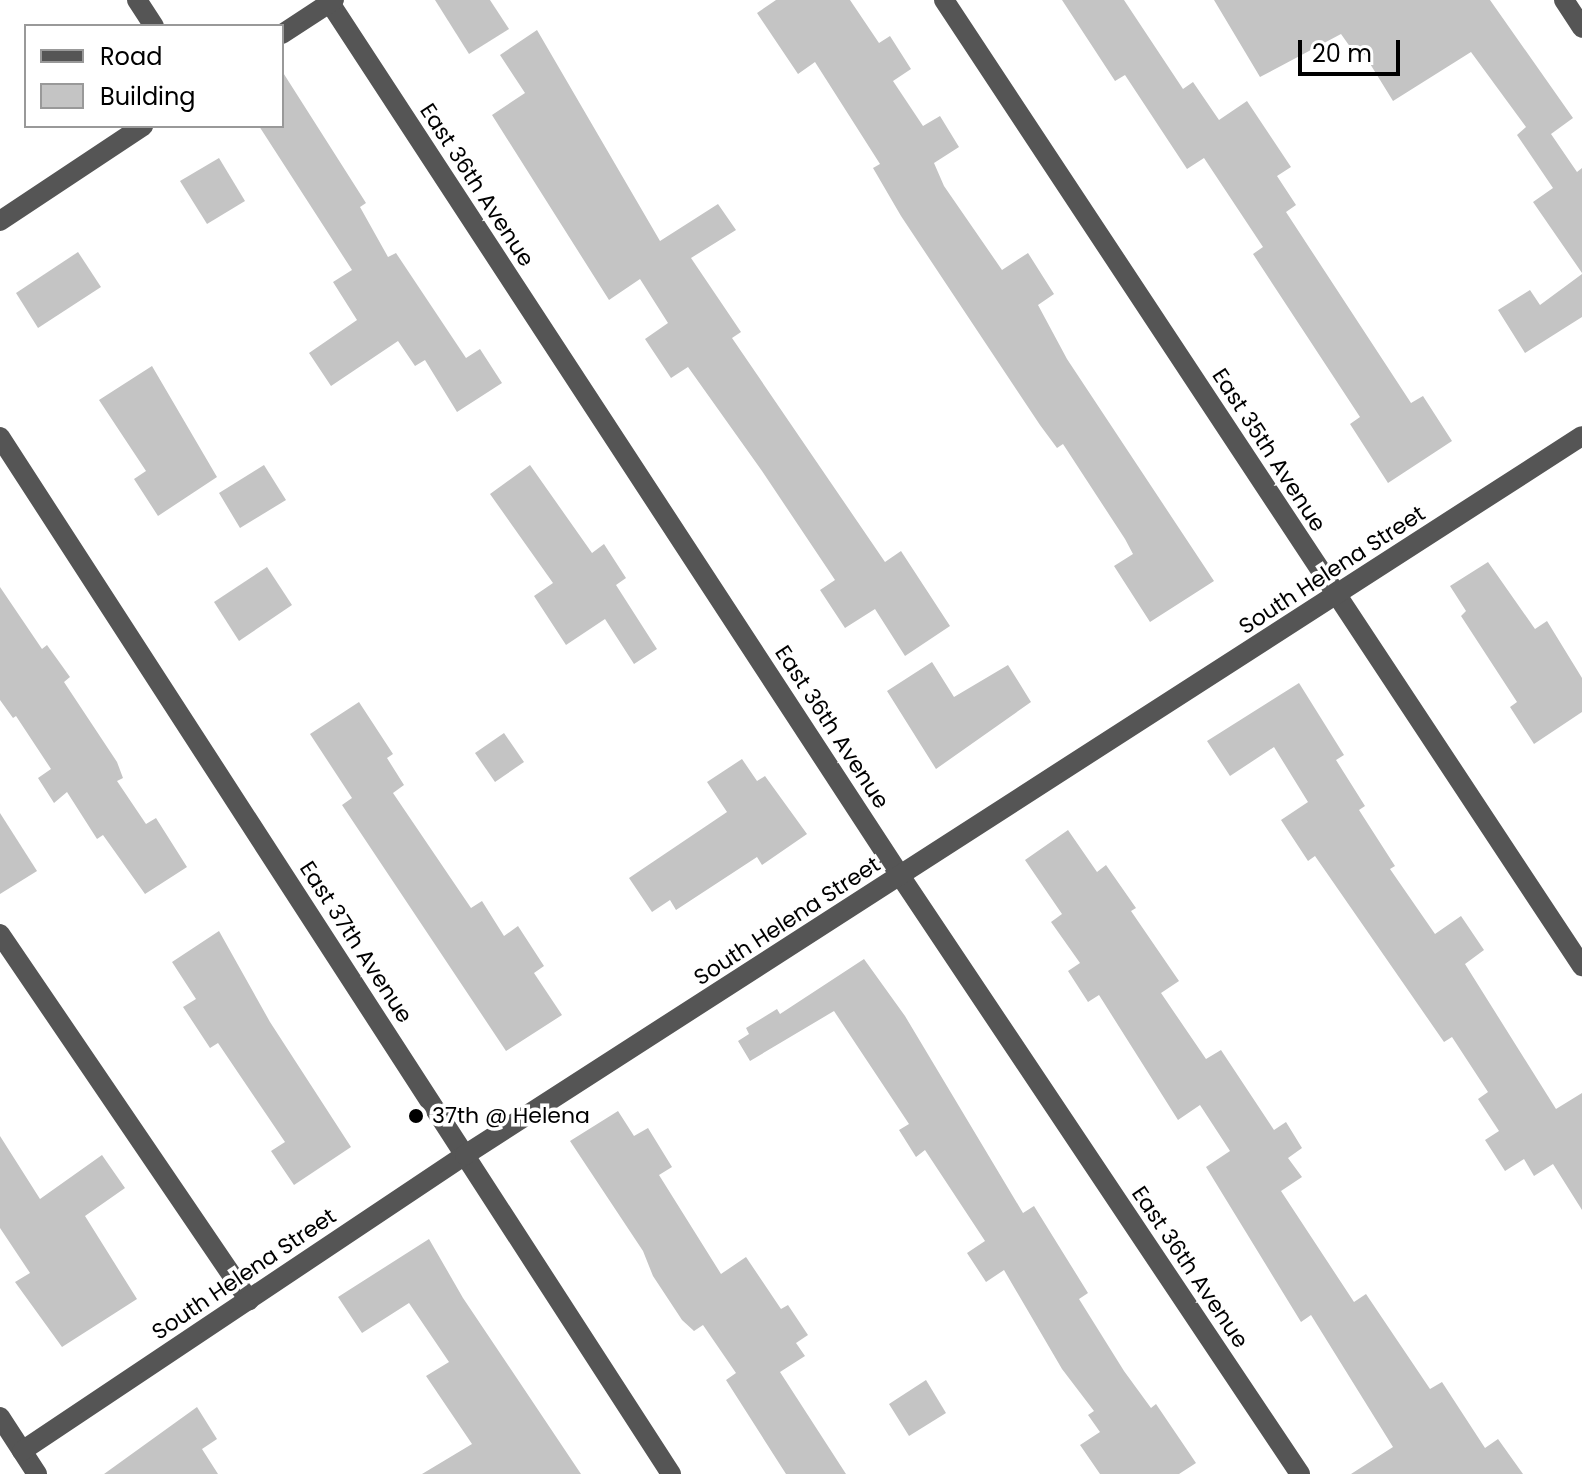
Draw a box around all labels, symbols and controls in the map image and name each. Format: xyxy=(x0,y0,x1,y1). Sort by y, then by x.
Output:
legend xyxy=(24,24,284,128)
scale bar xyxy=(1302,24,1404,74)
text: 20 m xyxy=(1312,37,1372,70)
text: Road xyxy=(100,40,162,73)
text: Building xyxy=(100,80,196,113)
street label: East 36th Avenue xyxy=(414,99,540,271)
street label: East 35th Avenue xyxy=(1206,364,1332,536)
street label: South Helena Street xyxy=(1234,500,1430,640)
street label: East 36th Avenue xyxy=(769,641,895,813)
street label: South Helena Street xyxy=(689,851,885,991)
street label: East 37th Avenue xyxy=(294,856,418,1028)
place label: 37th @ Helena xyxy=(432,1103,590,1129)
marker: 37th @ Helena xyxy=(407,1107,425,1125)
street label: East 36th Avenue xyxy=(1126,1181,1254,1353)
street label: South Helena Street xyxy=(147,1203,341,1345)

